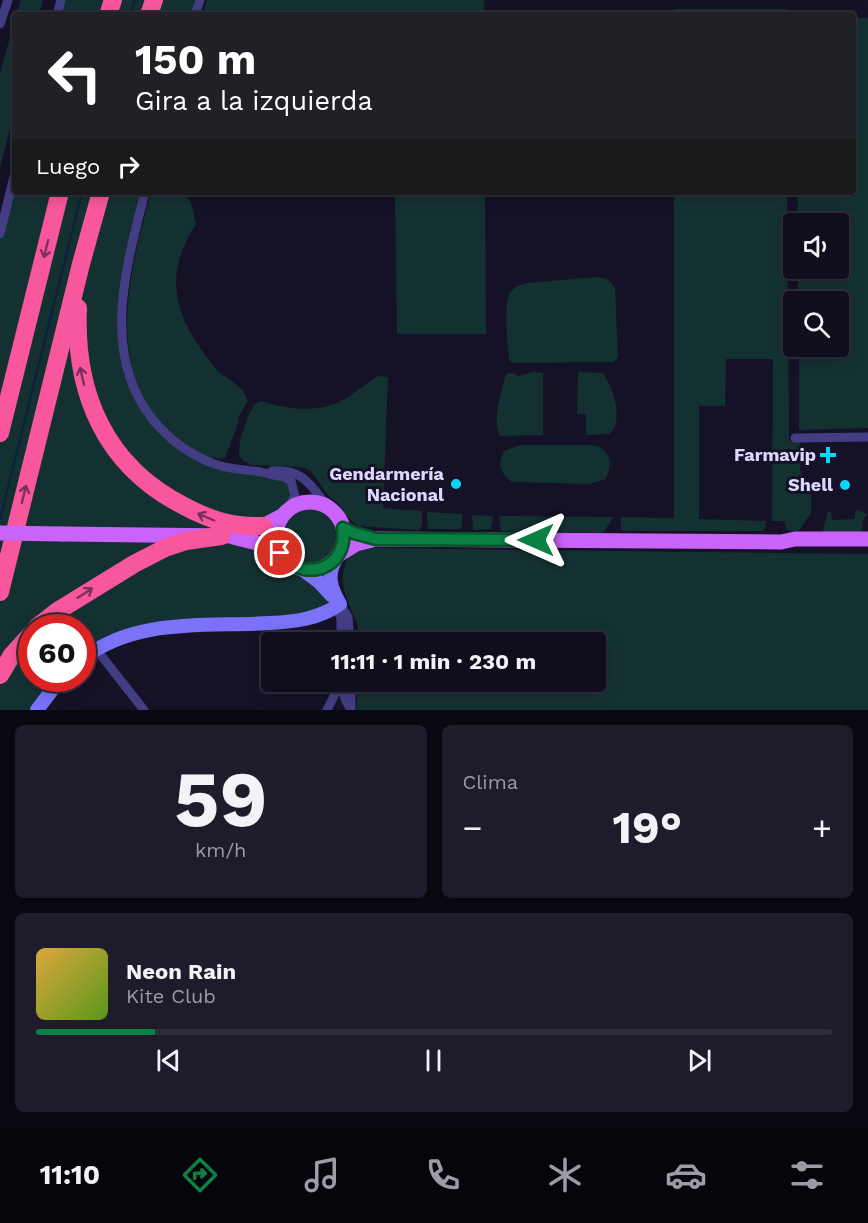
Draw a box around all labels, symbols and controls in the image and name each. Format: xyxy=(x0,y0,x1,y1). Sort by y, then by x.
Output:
text: 150 m xyxy=(135,35,256,84)
icon: left xyxy=(36,36,114,114)
text: Gira a la izquierda xyxy=(135,85,373,117)
icon: right xyxy=(112,150,145,183)
text: Luego xyxy=(36,154,100,179)
map controls xyxy=(783,213,849,357)
button: sound xyxy=(783,213,849,279)
one-way arrow xyxy=(40,239,51,258)
button: search xyxy=(783,291,849,357)
one-way arrow xyxy=(76,367,88,386)
place label: Farmavip xyxy=(734,444,816,465)
marker: Farmavip xyxy=(821,448,835,462)
place label: Gendarmería Nacional xyxy=(329,463,445,505)
place label: Shell xyxy=(788,474,833,495)
marker: Gendarmería Nacional xyxy=(449,477,463,491)
marker: Shell xyxy=(838,478,852,492)
one-way arrow xyxy=(19,485,31,504)
position arrow xyxy=(504,508,568,572)
one-way arrow xyxy=(197,511,216,522)
pin xyxy=(254,527,305,578)
icon: arrive xyxy=(263,536,296,569)
one-way arrow xyxy=(76,587,93,599)
speed limit sign: 60 xyxy=(18,614,96,692)
text: 11:11 · 1 min · 230 m xyxy=(331,649,536,674)
text: 59 xyxy=(174,753,268,845)
text: Clima xyxy=(463,770,518,794)
text: 19° xyxy=(613,801,682,854)
text: − xyxy=(463,808,482,847)
text: + xyxy=(812,808,832,847)
text: km/h xyxy=(195,838,247,862)
text: Neon Rain xyxy=(126,959,236,984)
text: Kite Club xyxy=(126,984,216,1008)
icon: previous xyxy=(152,1044,185,1077)
icon: pause xyxy=(417,1044,450,1077)
icon: next xyxy=(683,1044,716,1077)
icon: directions xyxy=(179,1154,221,1196)
icon: music xyxy=(301,1154,343,1196)
icon: phone xyxy=(422,1154,464,1196)
icon: climate xyxy=(544,1154,586,1196)
icon: car xyxy=(665,1154,707,1196)
icon: filters xyxy=(786,1154,828,1196)
text: 11:10 xyxy=(40,1159,100,1191)

